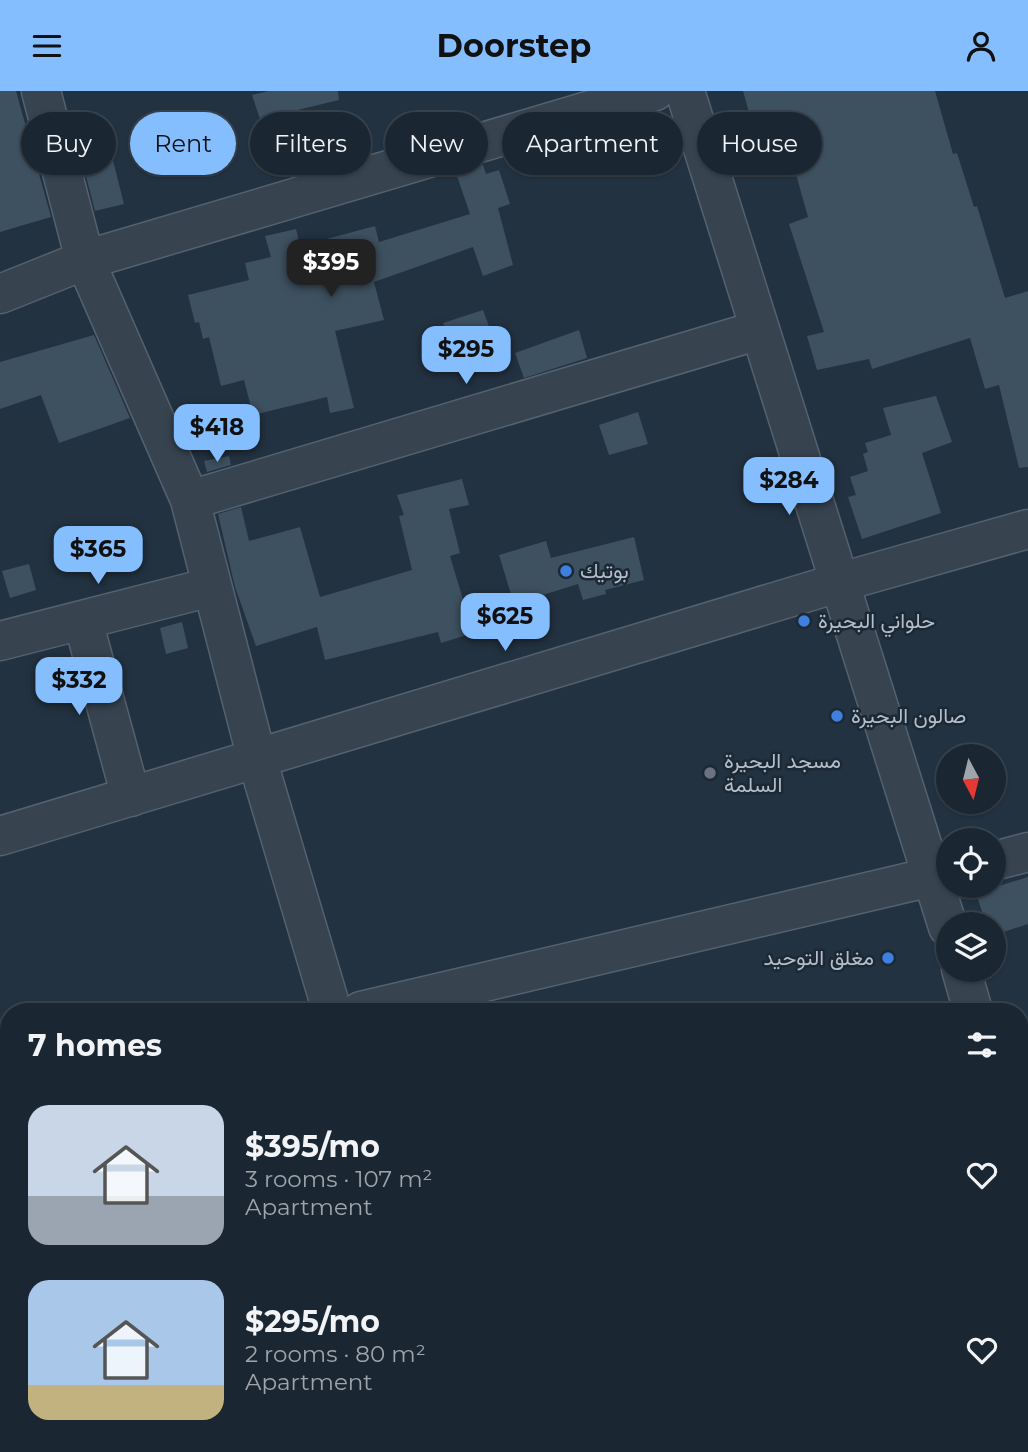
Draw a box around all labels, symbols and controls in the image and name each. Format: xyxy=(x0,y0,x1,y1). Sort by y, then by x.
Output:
text: Doorstep xyxy=(437,26,591,65)
icon: menu xyxy=(28,27,66,65)
icon: person xyxy=(962,27,1000,65)
chip: Buy xyxy=(21,112,116,175)
chip: Rent xyxy=(130,112,236,175)
chip: Filters xyxy=(250,112,371,175)
chip: New xyxy=(385,112,488,175)
chip: Apartment xyxy=(502,112,683,175)
chip: House xyxy=(697,112,822,175)
pin: $395 xyxy=(290,239,372,299)
text: $395 xyxy=(303,248,359,276)
pin: $295 xyxy=(425,327,507,386)
text: $295 xyxy=(438,335,494,363)
pin: $418 xyxy=(176,405,258,464)
text: $418 xyxy=(190,413,244,441)
pin: $284 xyxy=(748,457,830,517)
text: $284 xyxy=(759,466,819,494)
pin: $365 xyxy=(57,526,139,586)
text: $365 xyxy=(70,535,126,563)
place label: بوتيك xyxy=(580,558,629,584)
marker: بوتيك xyxy=(558,563,574,579)
pin: $625 xyxy=(464,594,546,653)
text: $625 xyxy=(477,602,533,630)
place label: حلواني البحيرة xyxy=(818,608,935,638)
marker: حلواني البحيرة xyxy=(796,613,812,629)
pin: $332 xyxy=(38,657,120,717)
text: $332 xyxy=(51,666,107,694)
place label: صالون البحيرة xyxy=(851,703,966,729)
marker: صالون البحيرة xyxy=(829,708,845,724)
north arrow xyxy=(936,744,1006,814)
map controls xyxy=(936,744,1006,982)
place label: مسجد البحيرة السلمة xyxy=(724,748,841,797)
marker: مسجد البحيرة السلمة xyxy=(702,765,718,781)
button: locate xyxy=(936,828,1006,898)
button: layers xyxy=(936,912,1006,982)
place label: مغلق التوحيد xyxy=(764,945,874,971)
marker: مغلق التوحيد xyxy=(880,950,896,966)
icon: filters xyxy=(963,1026,1001,1064)
text: 7 homes xyxy=(28,1027,162,1064)
text: $395/mo xyxy=(245,1128,380,1165)
icon: home xyxy=(84,1133,168,1217)
icon: heart xyxy=(963,1156,1001,1194)
text: 3 rooms · 107 m² xyxy=(245,1165,432,1193)
text: Apartment xyxy=(245,1193,373,1221)
text: $295/mo xyxy=(245,1303,380,1340)
icon: home xyxy=(84,1308,168,1392)
icon: heart xyxy=(963,1331,1001,1369)
text: 2 rooms · 80 m² xyxy=(245,1340,426,1368)
text: Apartment xyxy=(245,1368,373,1396)

